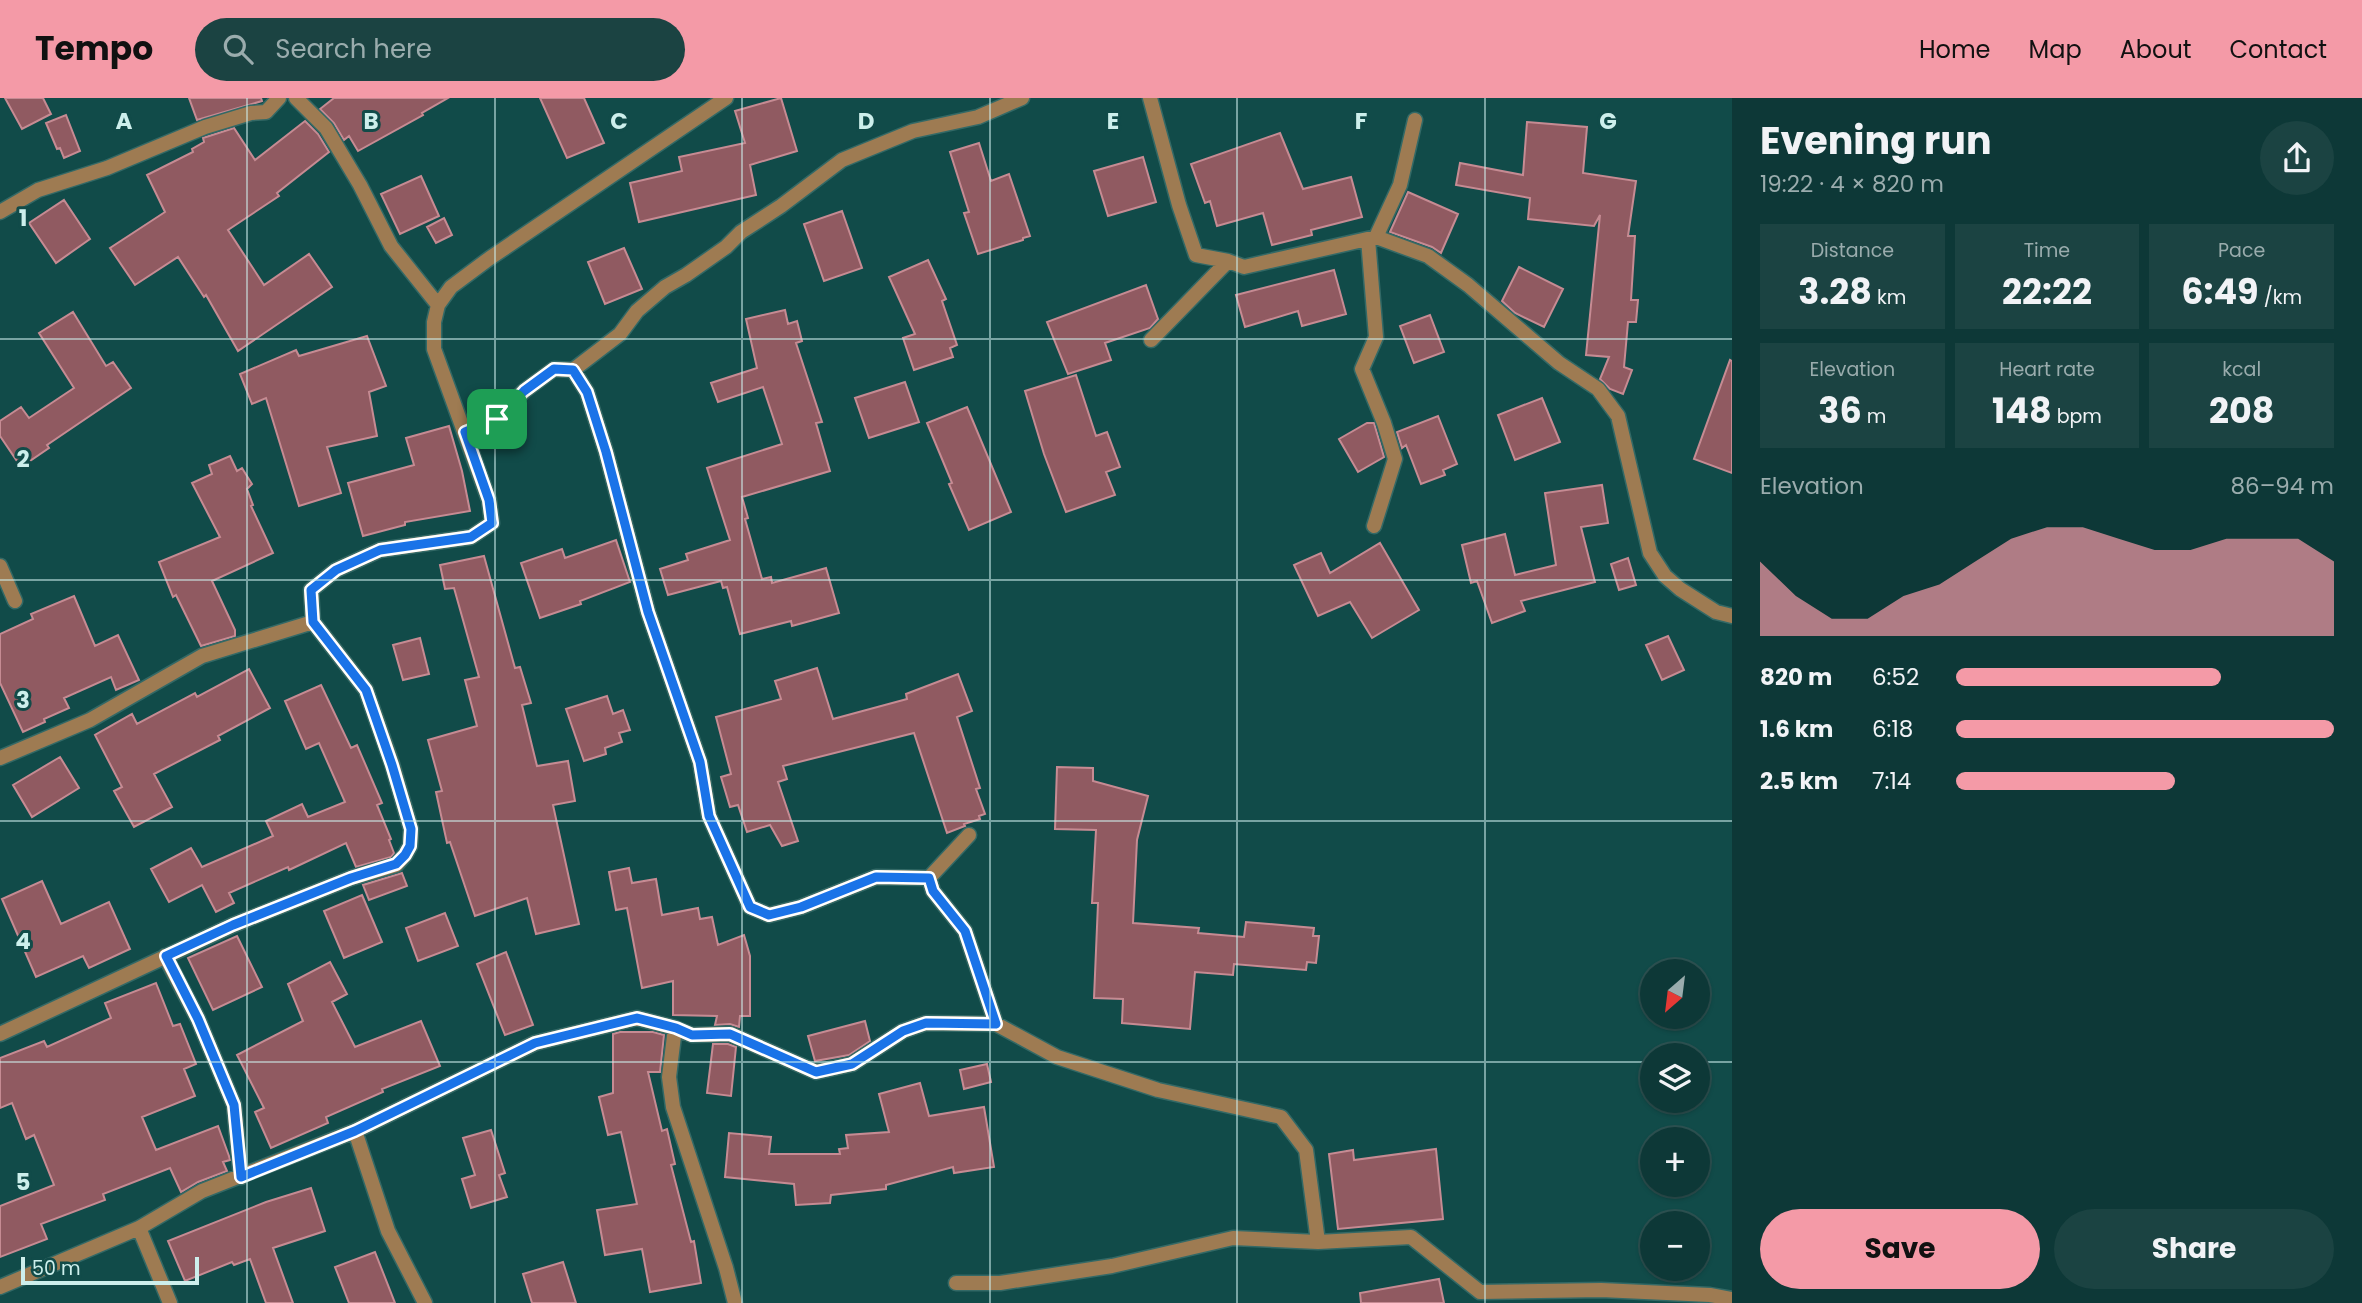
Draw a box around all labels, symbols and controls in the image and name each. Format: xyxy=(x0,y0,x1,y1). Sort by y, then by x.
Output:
search box xyxy=(195,18,685,81)
text: Tempo xyxy=(35,25,153,72)
icon: search xyxy=(219,30,257,68)
text: Search here xyxy=(275,31,432,67)
text: Home xyxy=(1919,33,1991,66)
text: Map xyxy=(2029,33,2082,66)
text: About xyxy=(2120,33,2191,66)
text: Contact xyxy=(2229,33,2327,66)
text: A xyxy=(116,105,133,137)
text: B xyxy=(363,105,379,137)
text: C xyxy=(610,105,628,137)
text: D xyxy=(858,105,874,137)
text: E xyxy=(1107,105,1119,137)
text: F xyxy=(1355,105,1367,137)
text: G xyxy=(1599,105,1617,137)
text: Evening run xyxy=(1760,114,1992,167)
button: share xyxy=(2260,121,2334,195)
text: 19:22 · 4 × 820 m xyxy=(1760,168,1944,200)
text: 1 xyxy=(19,202,27,234)
text: Distance xyxy=(1811,237,1894,264)
text: Time xyxy=(2024,237,2070,264)
text: Pace xyxy=(2218,237,2265,264)
text: 3.28 xyxy=(1798,267,1872,316)
text: 22:22 xyxy=(2002,267,2092,316)
text: 6:49 xyxy=(2181,267,2259,316)
text: km xyxy=(1872,284,1906,311)
text: /km xyxy=(2259,284,2302,311)
text: Elevation xyxy=(1810,356,1895,383)
text: Heart rate xyxy=(1999,356,2095,383)
text: kcal xyxy=(2222,356,2261,383)
text: 36 xyxy=(1818,386,1862,435)
text: 148 xyxy=(1992,386,2052,435)
text: 208 xyxy=(2209,386,2274,435)
pin xyxy=(467,389,527,449)
icon: arrive xyxy=(478,400,516,438)
text: m xyxy=(1862,403,1886,430)
text: bpm xyxy=(2052,403,2102,430)
text: 2 xyxy=(16,443,30,475)
text: Elevation xyxy=(1760,470,1864,502)
text: 86–94 m xyxy=(2231,470,2334,502)
text: 820 m xyxy=(1760,661,1832,693)
text: 6:52 xyxy=(1872,661,1919,693)
text: 3 xyxy=(16,684,30,716)
text: 1.6 km xyxy=(1760,713,1833,745)
text: 6:18 xyxy=(1872,713,1913,745)
text: 2.5 km xyxy=(1760,765,1838,797)
text: 7:14 xyxy=(1872,765,1911,797)
text: 4 xyxy=(15,925,31,957)
north arrow xyxy=(1640,959,1710,1029)
map controls xyxy=(1640,959,1710,1281)
button: layers xyxy=(1640,1043,1710,1113)
button: + xyxy=(1640,1127,1710,1197)
text: 5 xyxy=(16,1166,30,1198)
button: Save xyxy=(1760,1209,2040,1289)
button: Share xyxy=(2054,1209,2334,1289)
button: − xyxy=(1640,1211,1710,1281)
scale bar xyxy=(21,1254,200,1286)
text: 50 m xyxy=(32,1255,81,1282)

